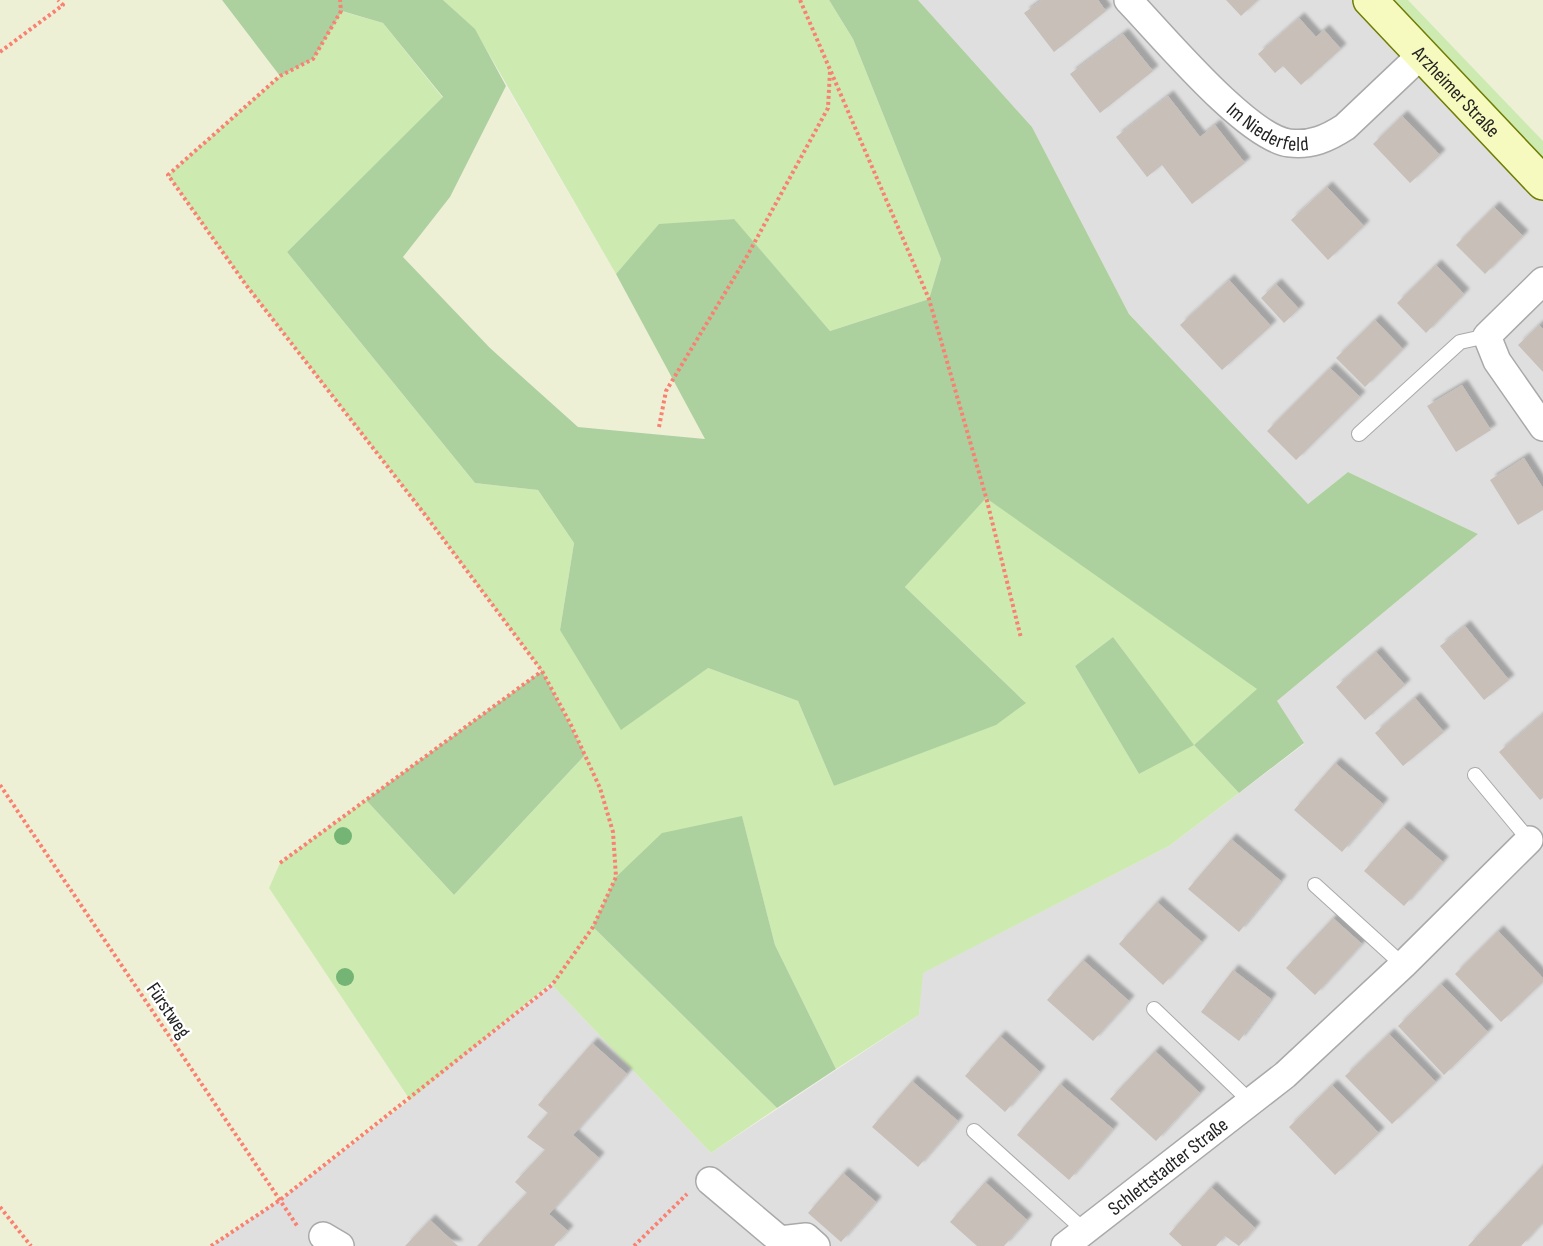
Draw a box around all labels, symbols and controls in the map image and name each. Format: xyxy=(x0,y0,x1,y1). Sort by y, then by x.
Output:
street label: Arzheimer Straße xyxy=(1406,41,1505,143)
street label: Im Niederfeld xyxy=(1221,98,1310,157)
street label: Fürstweg xyxy=(141,978,195,1043)
street label: Schlettstadter Straße xyxy=(1104,1113,1233,1221)

